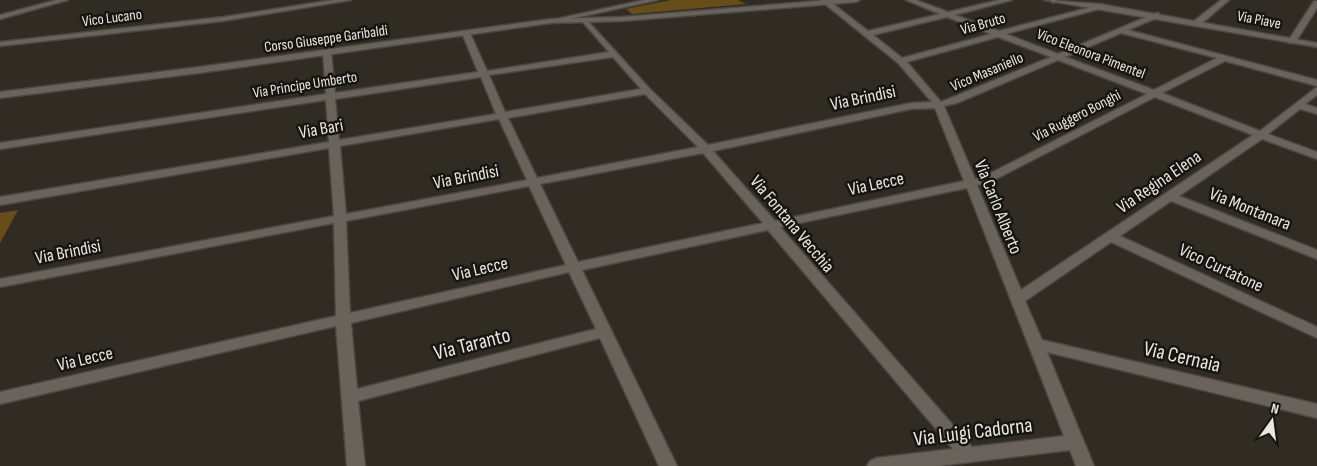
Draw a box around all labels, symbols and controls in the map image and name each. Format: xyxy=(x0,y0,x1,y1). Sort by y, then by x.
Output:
street label: Vico Lucano xyxy=(81,5,143,31)
street label: Via Piave xyxy=(1235,6,1283,34)
street label: Via Bruto xyxy=(958,9,1008,39)
street label: Corso Giuseppe Garibaldi xyxy=(263,21,389,57)
street label: Vico Eleonora Pimentel xyxy=(1034,25,1148,83)
street label: Vico Masaniello xyxy=(948,48,1026,96)
street label: Via Principe Umberto xyxy=(251,67,359,103)
street label: Via Brindisi xyxy=(828,81,898,115)
street label: Via Ruggero Bonghi xyxy=(1030,86,1124,146)
street label: Via Bari xyxy=(297,115,345,143)
street label: Via Regina Elena xyxy=(1113,146,1205,218)
street label: Via Carlo Alberto xyxy=(970,157,1026,257)
street label: Via Brindisi xyxy=(432,160,500,194)
street label: Via Lecce xyxy=(846,168,906,200)
street label: Via Fontana Vecchia xyxy=(745,171,839,277)
street label: Via Montanara xyxy=(1206,183,1294,235)
street label: Via Brindisi xyxy=(34,235,102,269)
street label: Vico Curtatone xyxy=(1176,239,1266,297)
street label: Via Lecce xyxy=(450,252,510,286)
street label: Via Taranto xyxy=(431,322,513,366)
street label: Via Cernaia xyxy=(1141,336,1223,378)
street label: Via Lecce xyxy=(55,342,115,376)
north arrow xyxy=(1247,396,1297,446)
text: N xyxy=(1269,400,1281,418)
street label: Via Luigi Cadorna xyxy=(912,412,1034,452)

